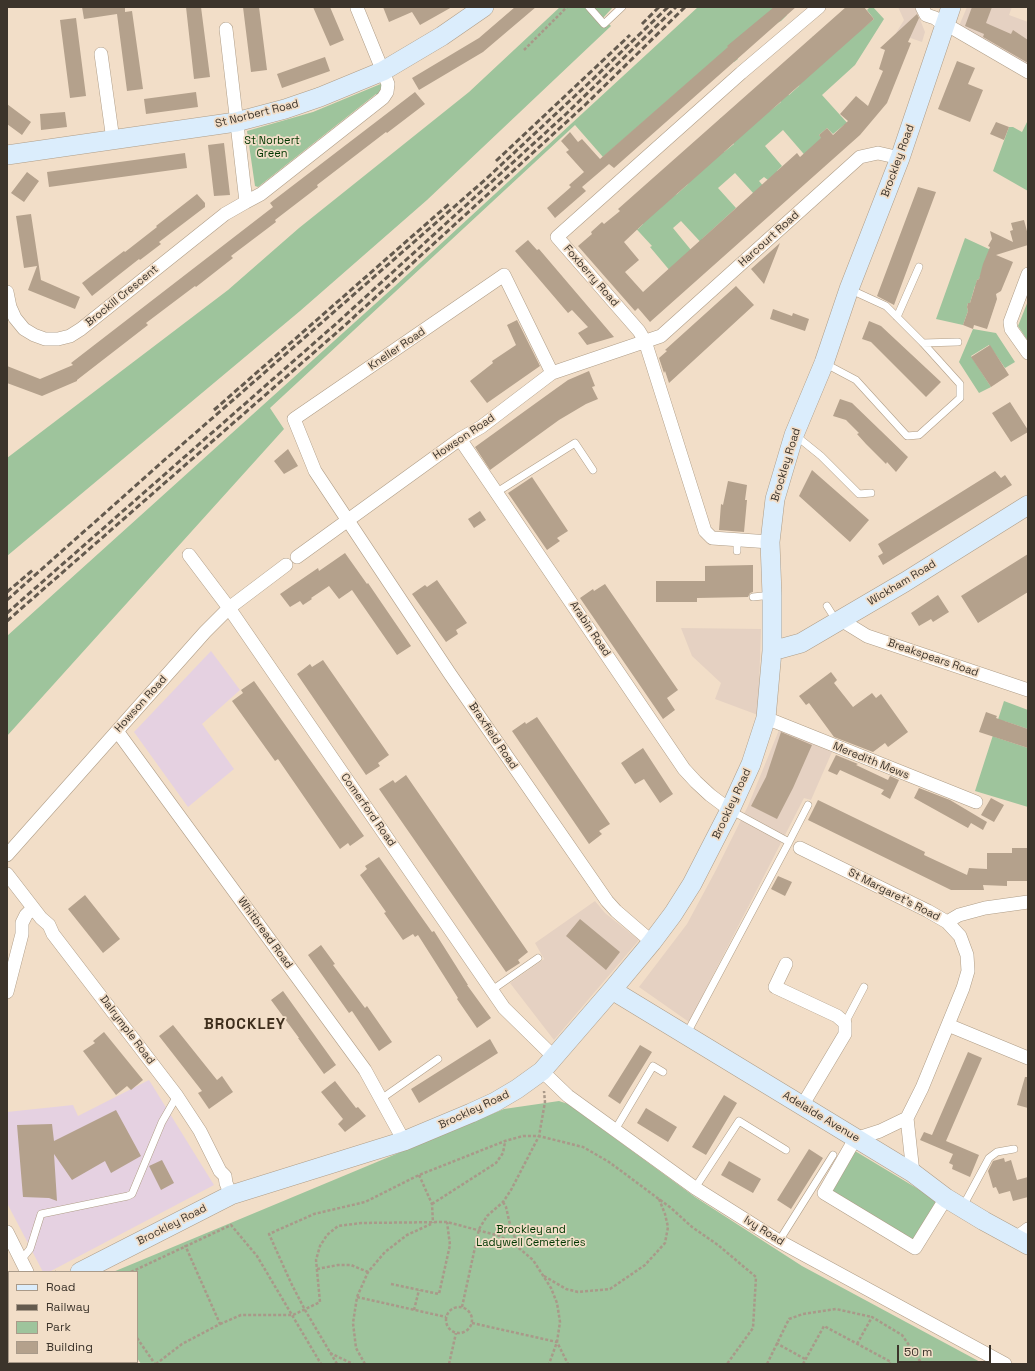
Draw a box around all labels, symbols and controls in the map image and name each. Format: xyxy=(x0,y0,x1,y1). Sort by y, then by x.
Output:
street label: St Norbert Road xyxy=(214,97,300,131)
street label: Brockley Road xyxy=(879,123,917,199)
park label: St Norbert Green xyxy=(244,134,300,160)
street label: Harcourt Road xyxy=(736,208,802,270)
street label: Foxberry Road xyxy=(561,243,621,309)
street label: Brockill Crescent xyxy=(83,263,161,329)
street label: Kneller Road xyxy=(366,325,428,373)
street label: Howson Road xyxy=(431,411,497,463)
street label: Brockley Road xyxy=(769,427,803,503)
street label: Wickham Road xyxy=(866,557,938,609)
street label: Arabin Road xyxy=(567,599,613,659)
street label: Breakspears Road xyxy=(886,636,980,680)
street label: Howson Road xyxy=(112,673,170,735)
street label: Braxfield Road xyxy=(466,700,520,772)
street label: Meredith Mews xyxy=(831,740,911,782)
street label: Brockley Road xyxy=(710,767,754,841)
street label: Comerford Road xyxy=(338,771,398,849)
street label: St Margaret's Road xyxy=(846,866,942,924)
street label: Whitbread Road xyxy=(235,895,295,971)
street label: Dalrymple Road xyxy=(97,993,157,1067)
district label: BROCKLEY xyxy=(204,1016,286,1034)
street label: Brockley Road xyxy=(437,1088,511,1132)
street label: Adelaide Avenue xyxy=(780,1089,862,1145)
street label: Brockley Road xyxy=(135,1202,209,1248)
street label: Ivy Road xyxy=(741,1213,787,1249)
park label: Brockley and Ladywell Cemeteries xyxy=(476,1223,586,1249)
legend xyxy=(8,1271,138,1363)
text: Road xyxy=(46,1279,75,1295)
text: Railway xyxy=(46,1299,90,1315)
text: Park xyxy=(46,1319,71,1335)
scale bar xyxy=(899,1337,993,1363)
text: Building xyxy=(46,1339,93,1355)
text: 50 m xyxy=(904,1344,932,1360)

